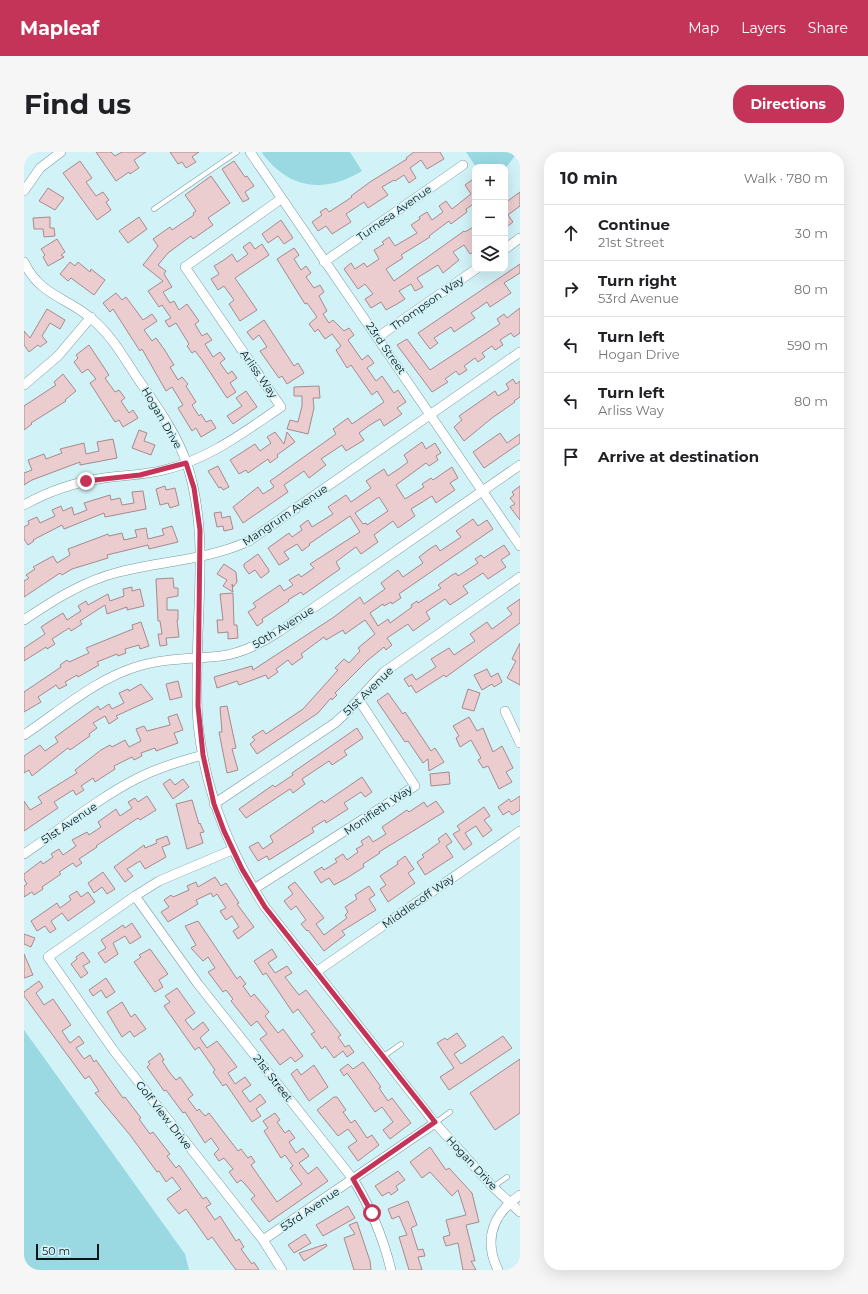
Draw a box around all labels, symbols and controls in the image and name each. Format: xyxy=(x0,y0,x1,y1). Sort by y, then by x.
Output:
text: Mapleaf xyxy=(20,17,99,40)
text: Map xyxy=(688,19,719,37)
text: Layers xyxy=(741,19,786,37)
text: Share xyxy=(808,19,848,37)
button: Directions xyxy=(733,85,844,123)
text: Find us xyxy=(24,87,131,121)
map controls xyxy=(472,164,508,272)
button: + xyxy=(472,164,508,200)
text: 10 min xyxy=(560,168,618,188)
text: Walk · 780 m xyxy=(744,170,828,186)
street label: Turnesa Avenue xyxy=(354,182,434,244)
button: − xyxy=(472,200,508,236)
text: Continue xyxy=(598,215,670,234)
icon: ahead xyxy=(560,222,582,244)
text: 30 m xyxy=(795,225,828,241)
text: 21st Street xyxy=(598,234,664,250)
button: layers xyxy=(472,236,508,272)
text: Turn right xyxy=(598,271,677,290)
street label: Thompson Way xyxy=(388,273,466,333)
icon: right xyxy=(560,278,582,300)
text: 80 m xyxy=(794,281,828,297)
text: 53rd Avenue xyxy=(598,290,679,306)
street label: 23rd Street xyxy=(363,319,409,377)
text: Turn left xyxy=(598,327,665,346)
icon: left xyxy=(560,334,582,356)
text: 590 m xyxy=(787,337,828,353)
text: Hogan Drive xyxy=(598,346,680,362)
street label: Arliss Way xyxy=(237,347,281,401)
text: Turn left xyxy=(598,383,665,402)
street label: Hogan Drive xyxy=(139,385,185,452)
icon: left xyxy=(560,390,582,412)
text: 80 m xyxy=(794,393,828,409)
text: Arliss Way xyxy=(598,402,664,418)
icon: arrive xyxy=(560,446,582,468)
text: Arrive at destination xyxy=(598,447,759,466)
route end xyxy=(77,472,95,490)
street label: Mangrum Avenue xyxy=(240,481,331,549)
street label: 50th Avenue xyxy=(250,602,317,651)
street label: 51st Avenue xyxy=(340,663,396,718)
street label: Monifieth Way xyxy=(341,782,415,838)
street label: 51st Avenue xyxy=(38,799,100,847)
street label: Middlecoff Way xyxy=(379,871,457,931)
street label: 21st Street xyxy=(250,1052,296,1105)
street label: Golf View Drive xyxy=(133,1078,195,1152)
street label: Hogan Drive xyxy=(443,1133,501,1193)
street label: 53rd Avenue xyxy=(278,1184,343,1234)
route start xyxy=(363,1204,381,1222)
scale bar xyxy=(36,1242,99,1261)
text: 50 m xyxy=(42,1244,70,1258)

